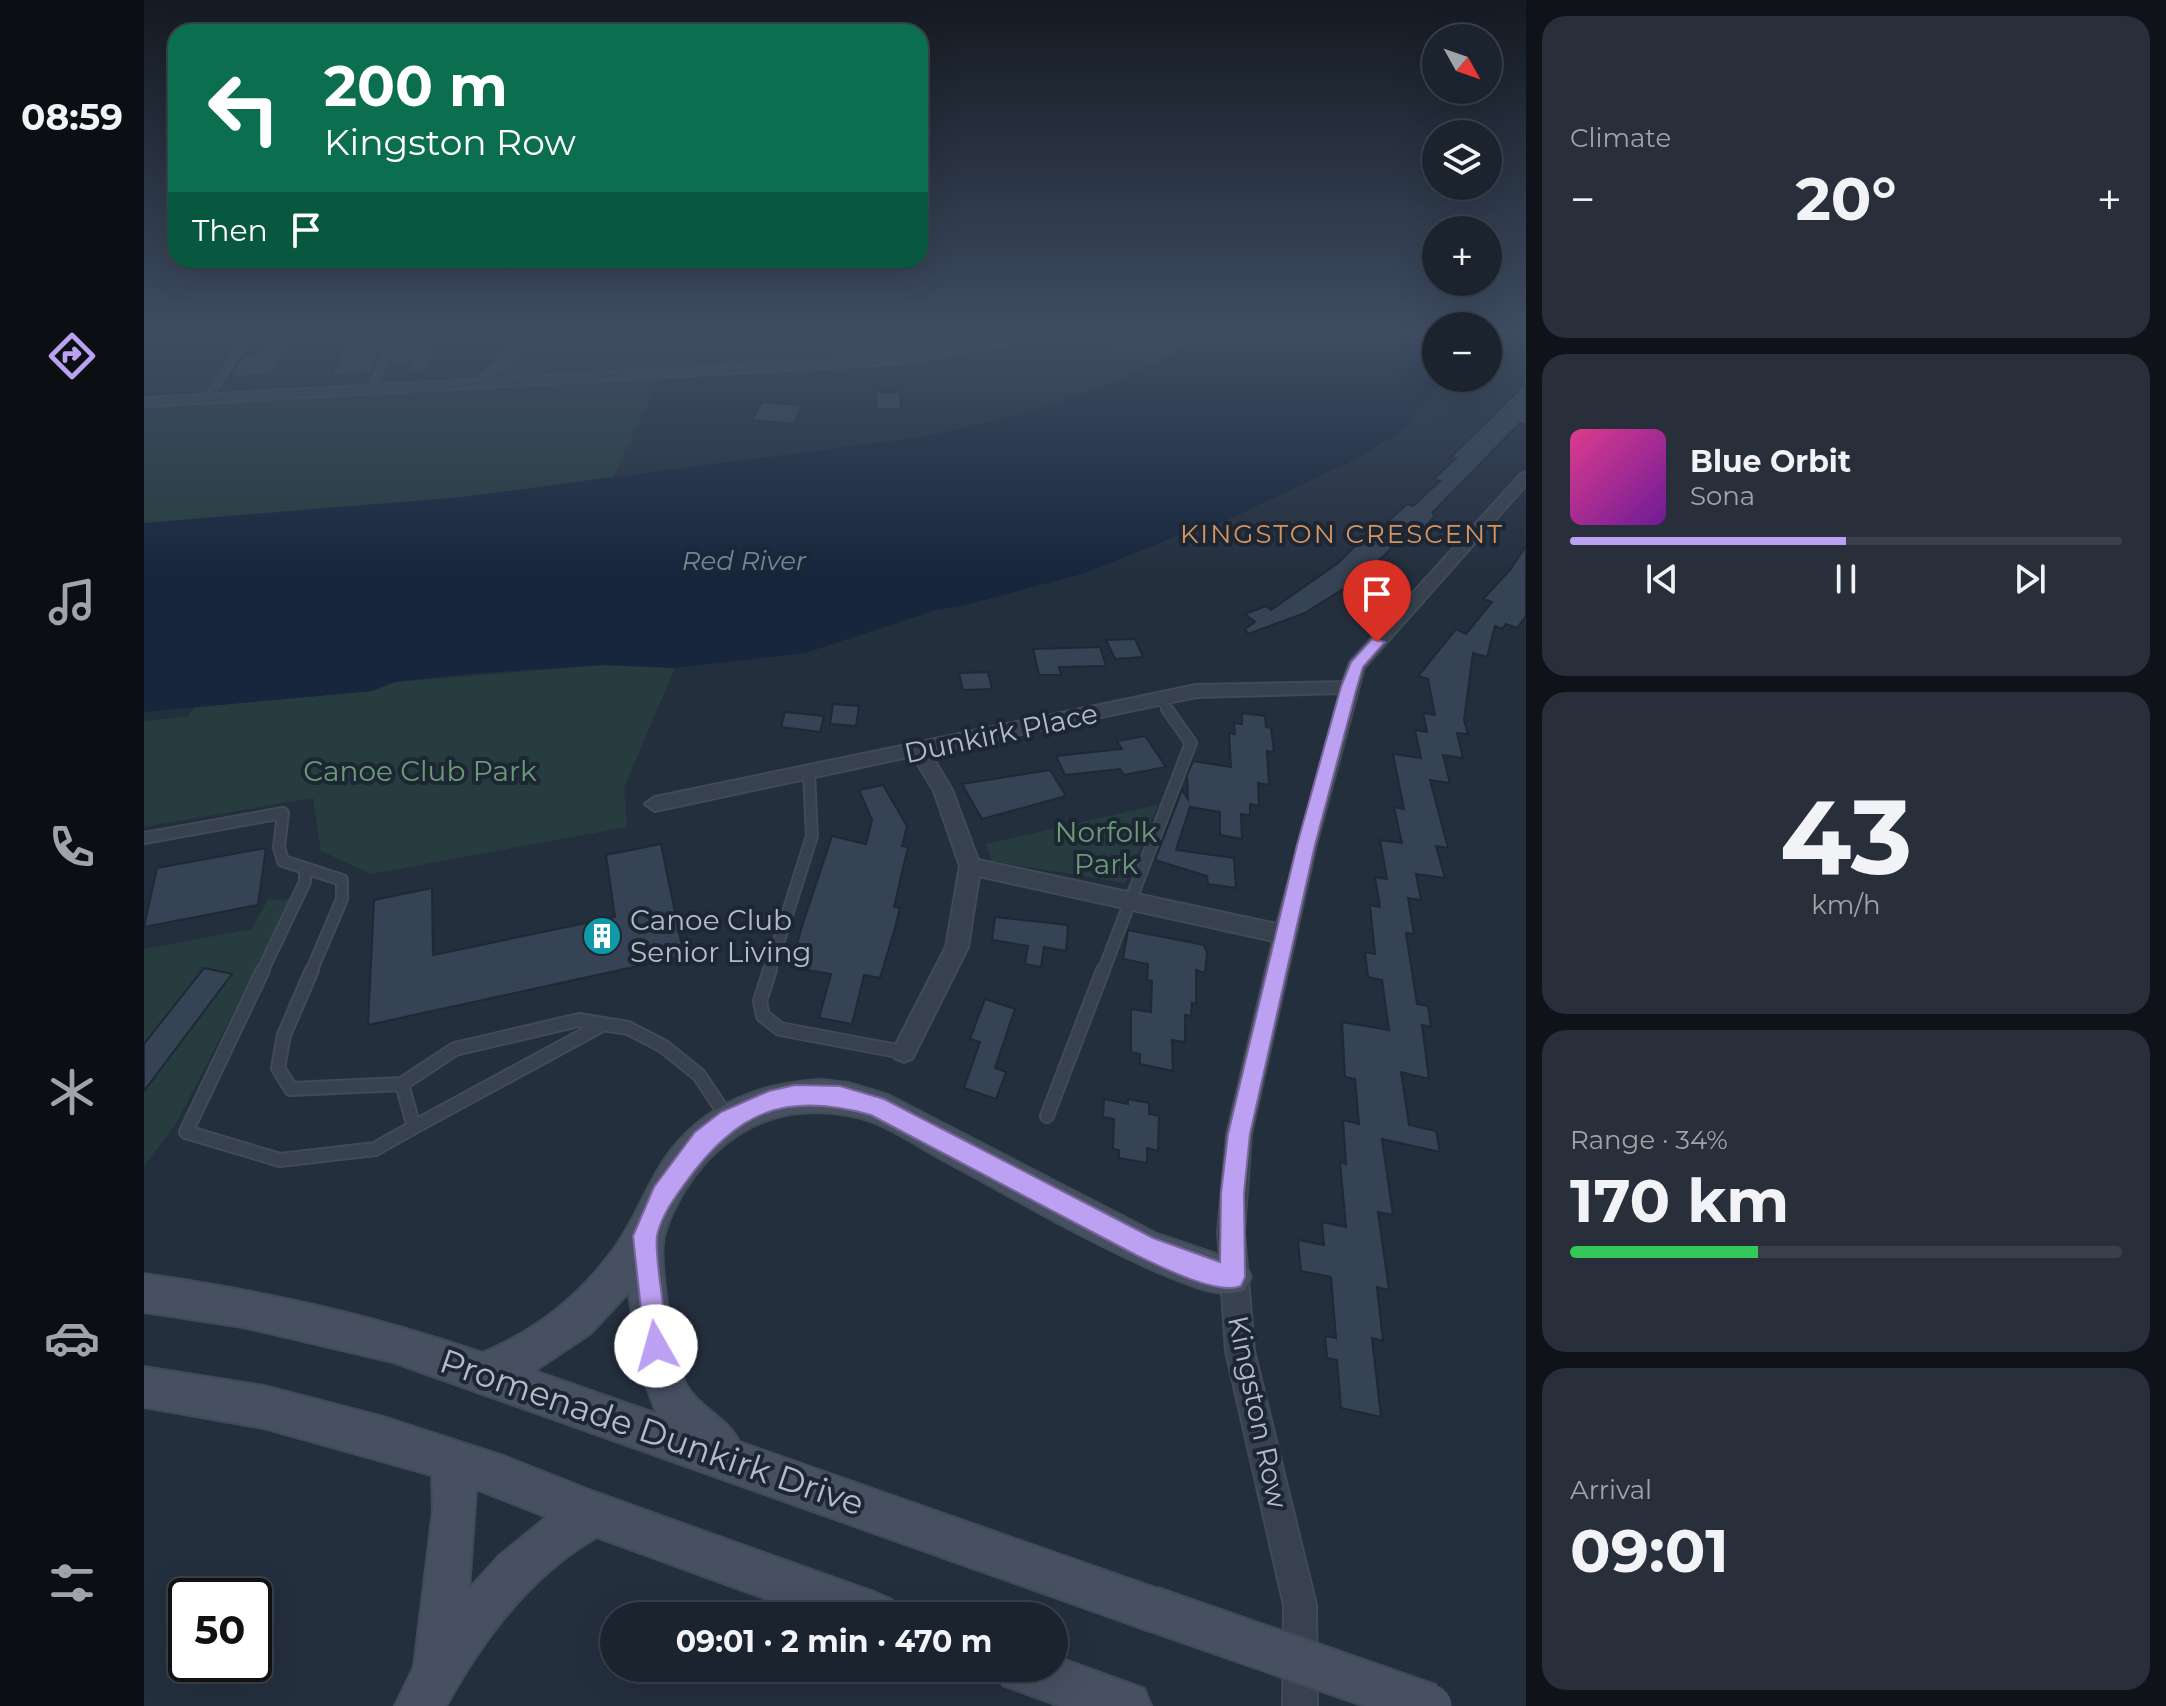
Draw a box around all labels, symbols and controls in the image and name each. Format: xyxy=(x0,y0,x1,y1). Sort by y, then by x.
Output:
north arrow xyxy=(1422,24,1502,104)
map controls xyxy=(1422,24,1502,392)
text: 200 m xyxy=(324,52,508,120)
icon: left xyxy=(192,56,296,160)
text: 08:59 xyxy=(21,95,123,139)
text: Kingston Row xyxy=(324,120,576,164)
button: layers xyxy=(1422,120,1502,200)
text: Climate xyxy=(1570,122,1671,154)
text: 20° xyxy=(1795,162,1897,235)
text: − xyxy=(1570,172,1595,226)
text: + xyxy=(2097,172,2122,226)
icon: arrive xyxy=(284,208,328,252)
text: Then xyxy=(192,212,268,249)
button: + xyxy=(1422,216,1502,296)
button: − xyxy=(1422,312,1502,392)
icon: directions xyxy=(44,328,100,384)
text: Blue Orbit xyxy=(1690,443,1851,480)
text: Sona xyxy=(1690,480,1755,512)
district label: KINGSTON CRESCENT xyxy=(1180,518,1504,550)
water label: Red River xyxy=(682,545,807,577)
icon: previous xyxy=(1640,557,1684,601)
icon: pause xyxy=(1824,557,1868,601)
icon: next xyxy=(2008,557,2052,601)
pin xyxy=(1343,560,1411,642)
icon: arrive xyxy=(1355,572,1399,616)
icon: music xyxy=(44,574,100,630)
street label: Dunkirk Place xyxy=(901,696,1101,770)
park label: Canoe Club Park xyxy=(303,754,537,788)
text: 43 xyxy=(1780,773,1912,900)
park label: Norfolk Park xyxy=(1055,815,1158,881)
icon: phone xyxy=(44,819,100,875)
text: km/h xyxy=(1811,889,1881,921)
place label: Canoe Club Senior Living xyxy=(630,903,812,969)
building icon: Canoe Club Senior Living xyxy=(581,915,623,957)
icon: climate xyxy=(44,1064,100,1120)
text: Range · 34% xyxy=(1570,1124,1728,1156)
text: 170 km xyxy=(1570,1164,1789,1237)
position arrow xyxy=(614,1304,698,1388)
icon: car xyxy=(44,1310,100,1366)
street label: Kingston Row xyxy=(1221,1313,1295,1512)
street label: Promenade Dunkirk Drive xyxy=(435,1340,869,1524)
text: Arrival xyxy=(1570,1474,1652,1506)
text: 09:01 xyxy=(1570,1514,1729,1587)
icon: filters xyxy=(44,1555,100,1611)
speed limit sign: 50 xyxy=(168,1578,272,1682)
text: 09:01 · 2 min · 470 m xyxy=(676,1623,992,1660)

